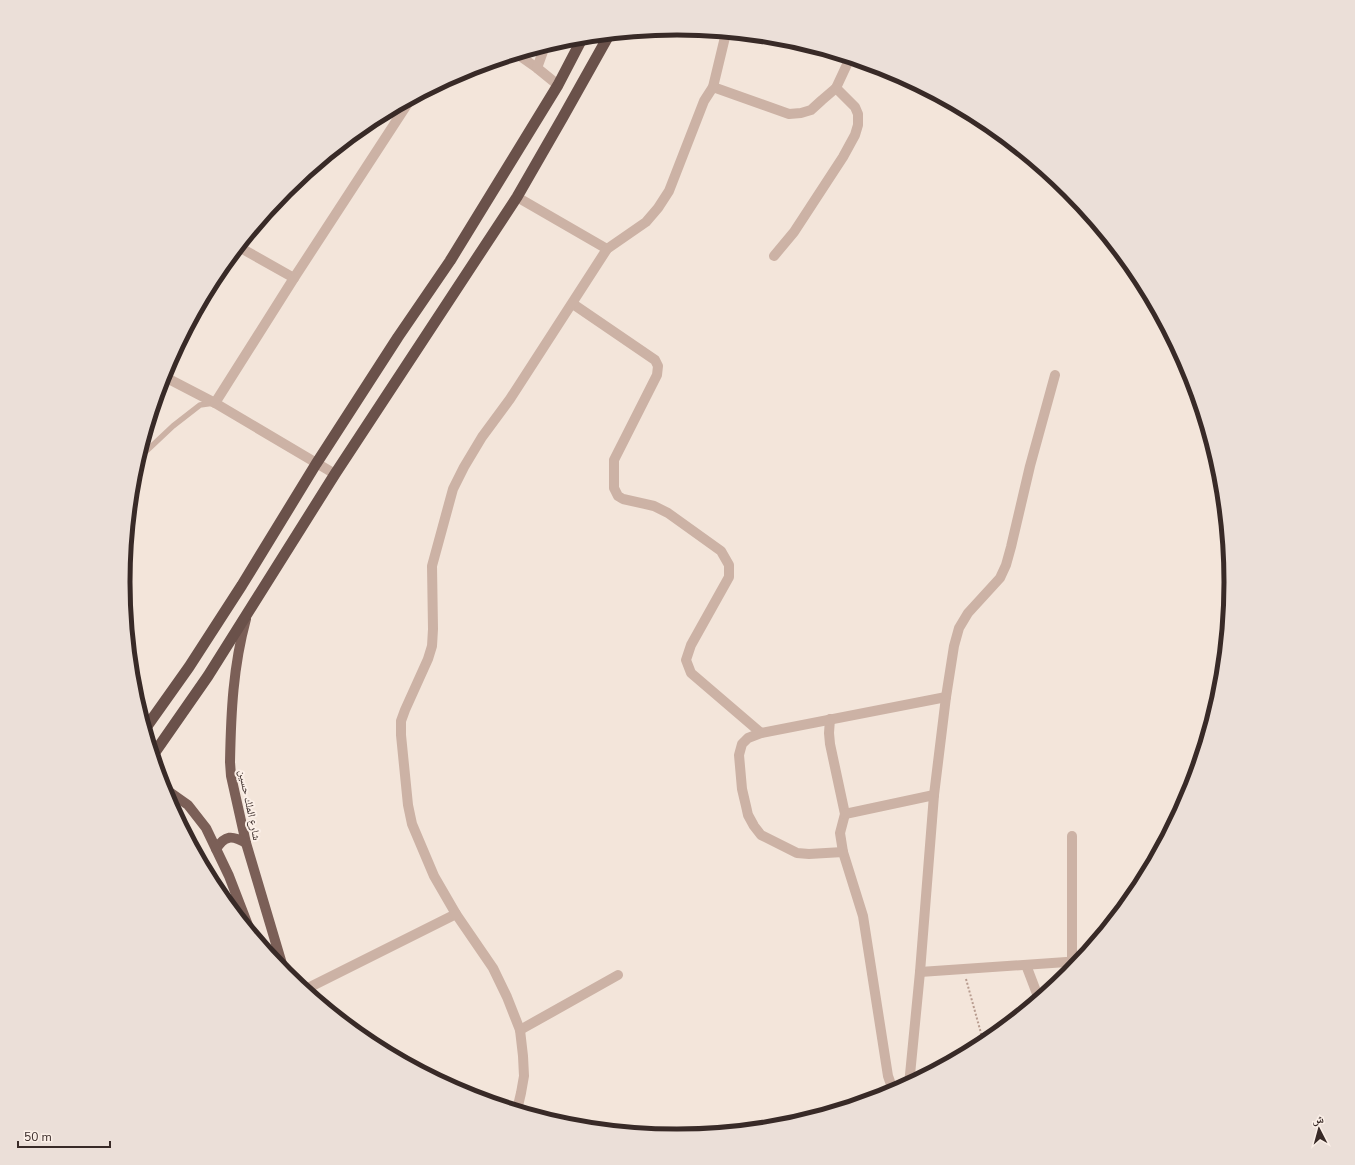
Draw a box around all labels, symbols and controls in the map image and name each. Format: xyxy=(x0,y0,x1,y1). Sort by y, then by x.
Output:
street label: شارع الملك حسين xyxy=(235,769,264,842)
north arrow xyxy=(1299,1109,1339,1149)
text: ش xyxy=(1311,1111,1325,1128)
scale bar xyxy=(18,1123,110,1149)
text: 50 m xyxy=(24,1129,52,1145)

